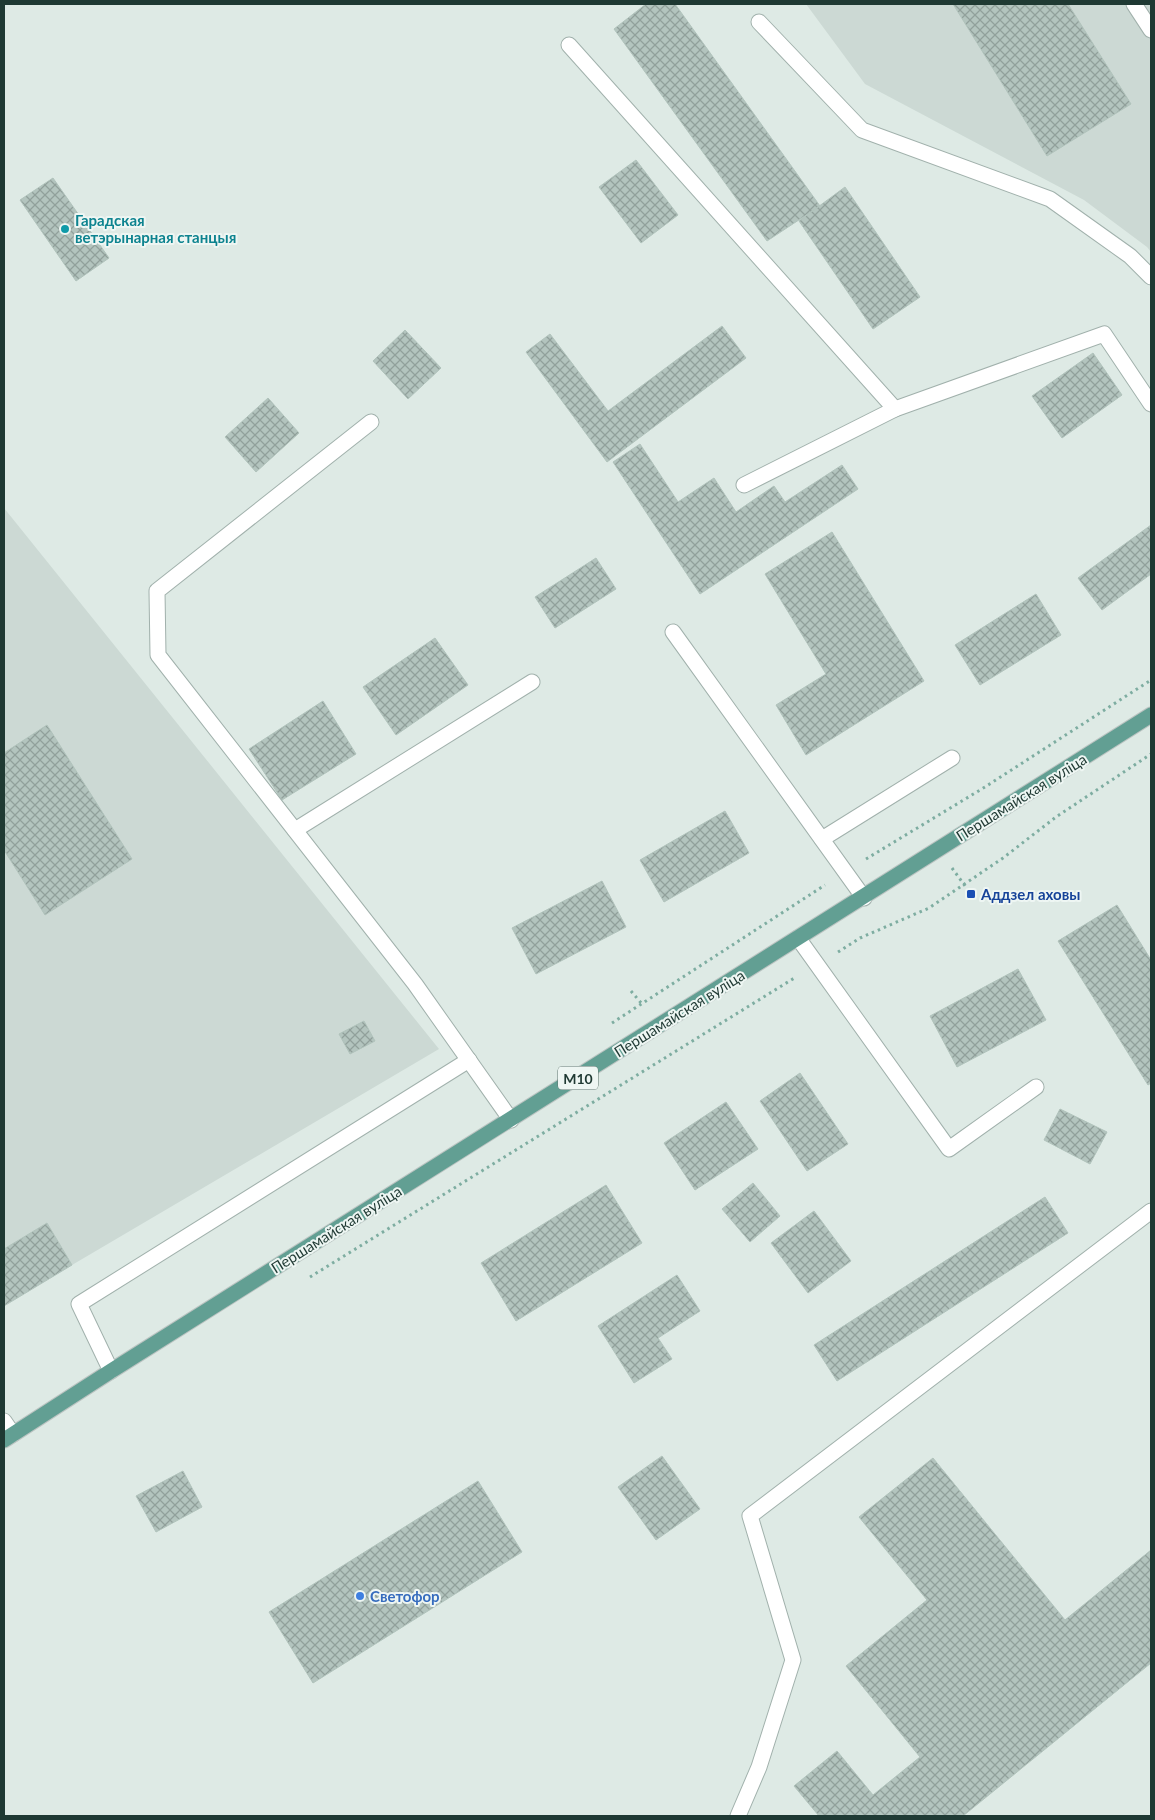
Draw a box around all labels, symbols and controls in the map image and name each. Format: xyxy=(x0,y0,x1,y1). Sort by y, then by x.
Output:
place label: Гарадская ветэрынарная станцыя xyxy=(75,211,236,246)
marker: Гарадская ветэрынарная станцыя xyxy=(59,223,71,235)
street label: Першамайская вуліца xyxy=(952,750,1090,844)
place label: Аддзел аховы xyxy=(980,885,1080,903)
marker: Аддзел аховы xyxy=(965,888,977,900)
street label: Першамайская вуліца xyxy=(610,966,748,1060)
road number: М10 xyxy=(558,1066,598,1090)
street label: Першамайская вуліца xyxy=(267,1182,405,1276)
place label: Светофор xyxy=(370,1587,440,1605)
marker: Светофор xyxy=(354,1590,366,1602)

